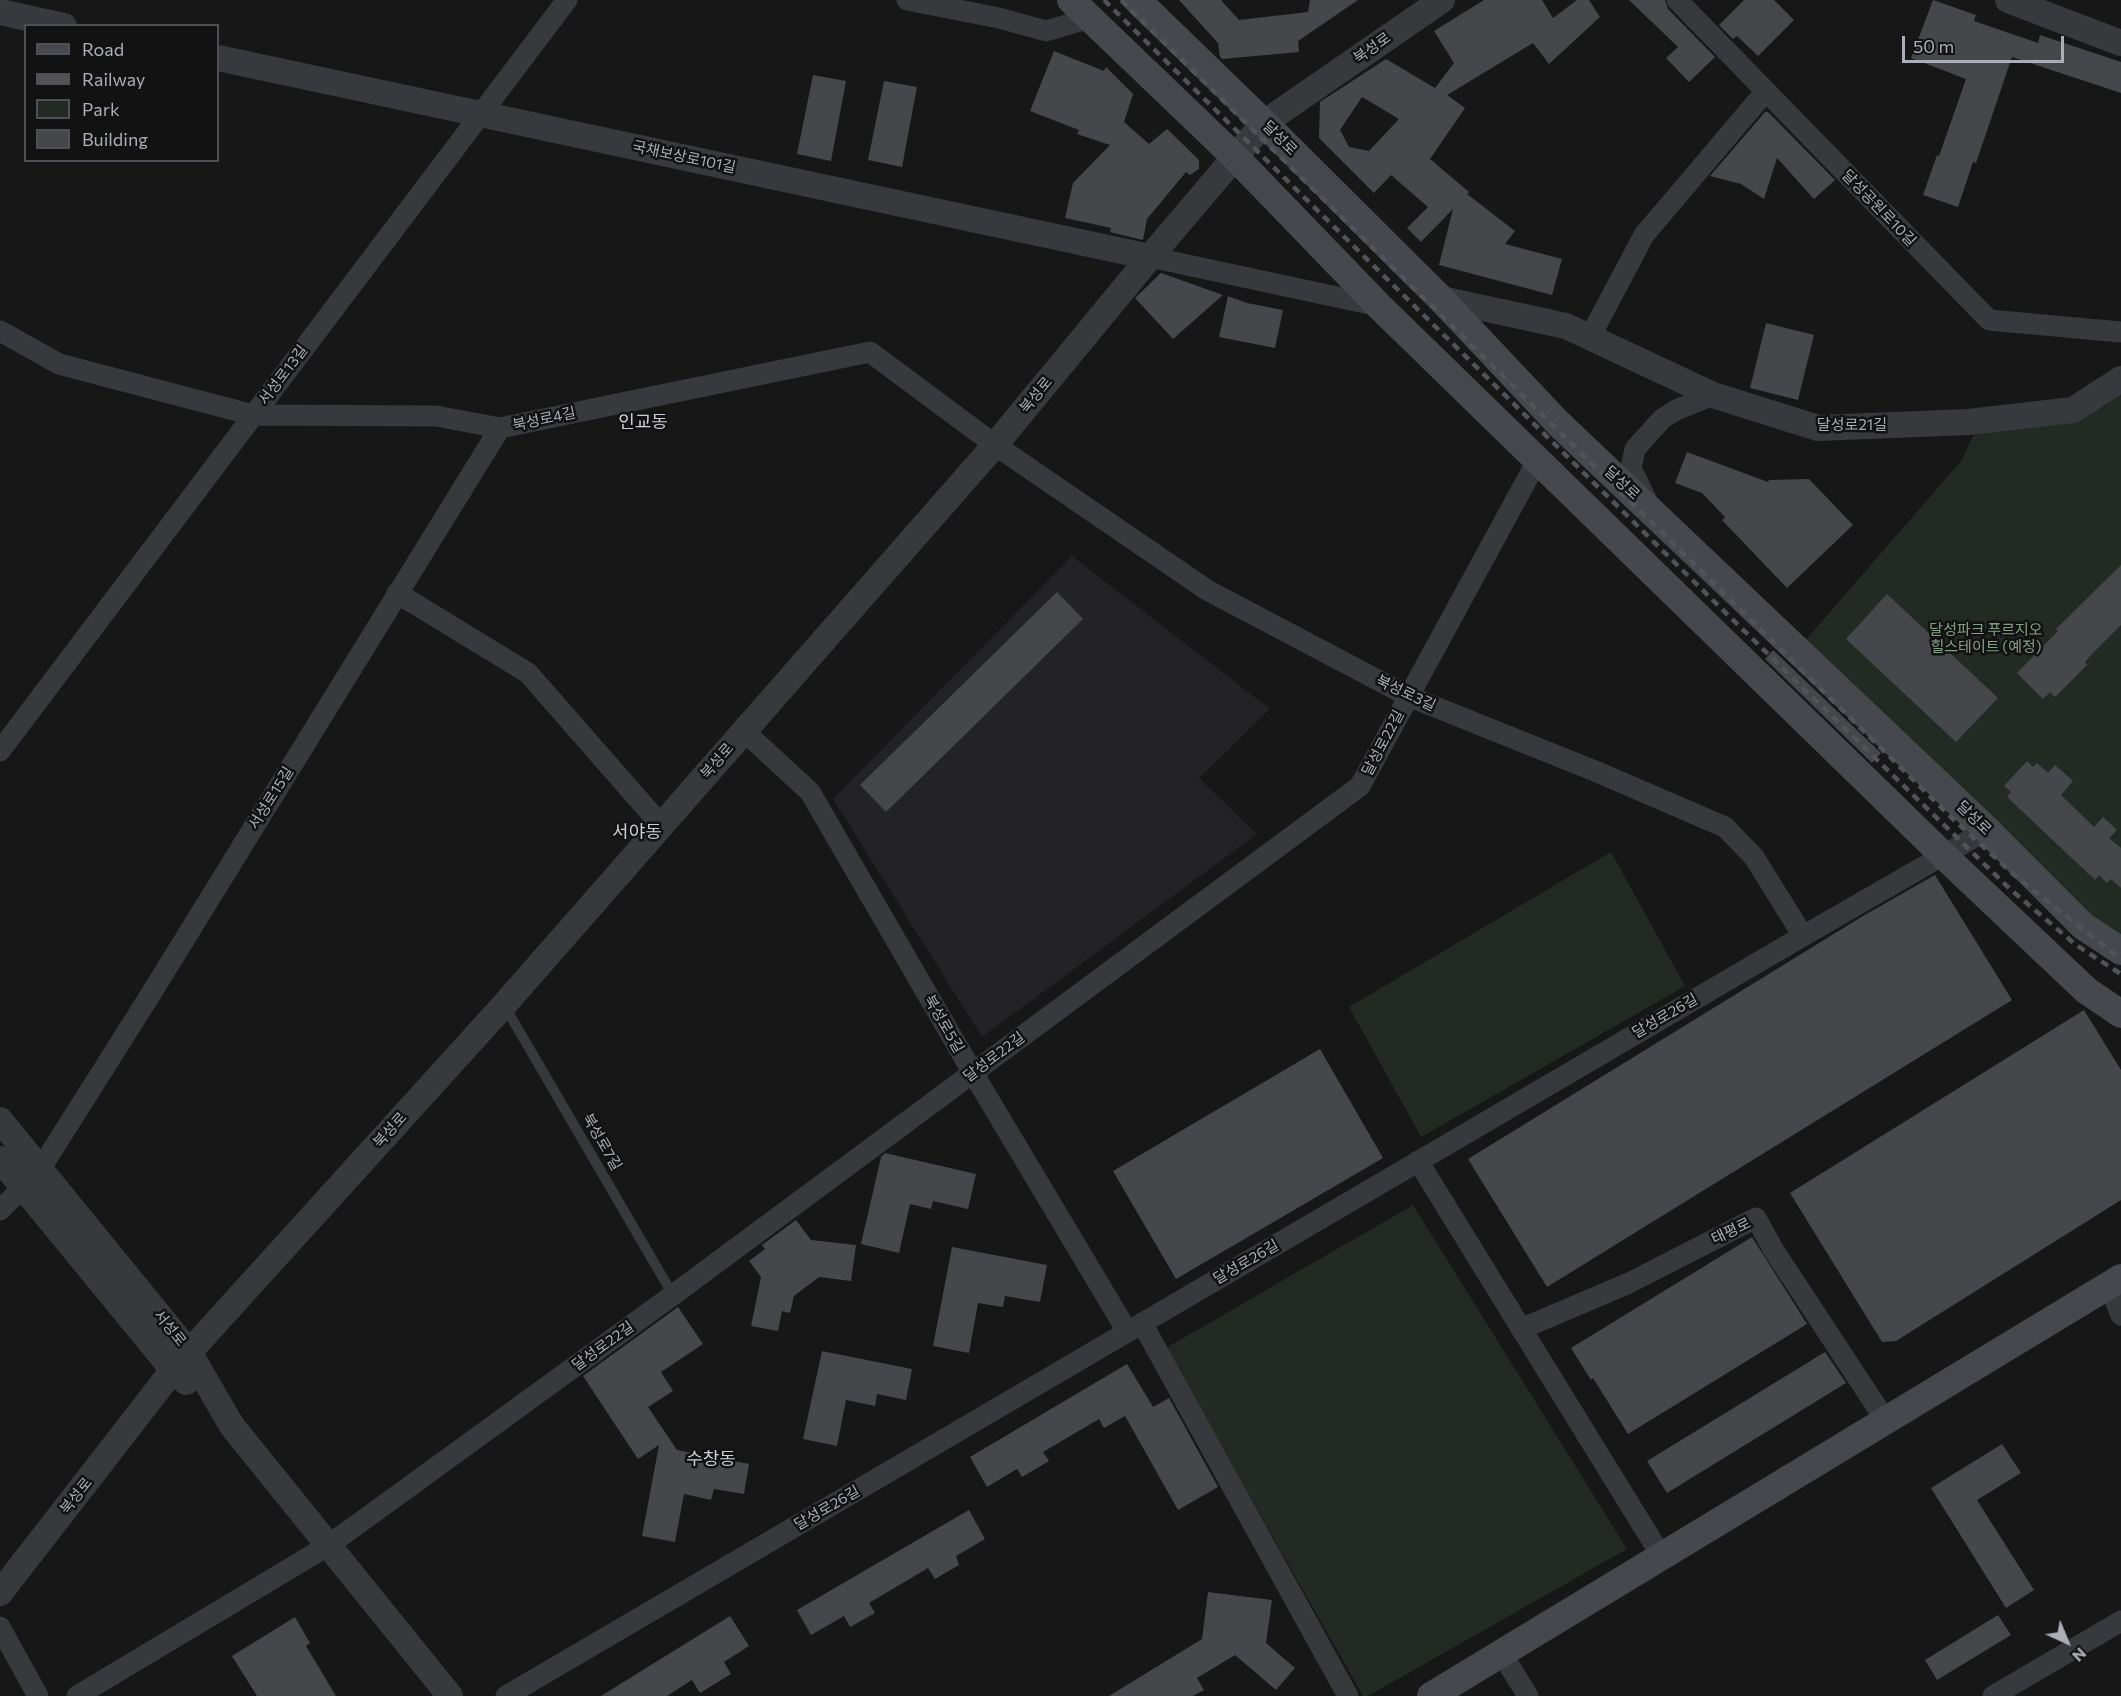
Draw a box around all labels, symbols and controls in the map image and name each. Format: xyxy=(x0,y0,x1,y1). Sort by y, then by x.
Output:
legend xyxy=(24,24,219,162)
scale bar xyxy=(1905,24,2067,62)
street label: 북성로 xyxy=(1350,29,1394,67)
text: 50 m xyxy=(1913,35,1954,57)
text: Road xyxy=(82,38,124,60)
text: Railway xyxy=(82,68,145,90)
text: Park xyxy=(82,98,120,120)
street label: 달성로 xyxy=(1259,117,1301,159)
text: Building xyxy=(82,128,148,150)
street label: 국채보상로101길 xyxy=(631,137,737,177)
street label: 달성공원로10길 xyxy=(1838,166,1920,250)
street label: 서성로13길 xyxy=(255,342,311,408)
street label: 북성로 xyxy=(1016,373,1056,417)
street label: 북성로4길 xyxy=(511,404,577,434)
district label: 인교동 xyxy=(618,411,668,433)
street label: 달성로21길 xyxy=(1817,416,1887,434)
street label: 달성로 xyxy=(1601,462,1643,504)
park label: 달성파크 푸르지오 힐스테이트 (예정) xyxy=(1929,621,2043,656)
street label: 북성로3길 xyxy=(1373,671,1439,715)
street label: 달성로22길 xyxy=(1358,707,1408,779)
street label: 북성로 xyxy=(697,739,737,783)
street label: 서성로15길 xyxy=(245,763,297,833)
street label: 달성로 xyxy=(1953,797,1995,839)
district label: 서야동 xyxy=(612,821,662,843)
street label: 달성로26길 xyxy=(1629,990,1701,1042)
street label: 북성로5길 xyxy=(920,992,968,1056)
street label: 달성로22길 xyxy=(960,1028,1028,1086)
street label: 북성로 xyxy=(369,1109,411,1151)
street label: 북성로7길 xyxy=(578,1110,626,1174)
street label: 태평로 xyxy=(1708,1214,1754,1248)
street label: 달성로26길 xyxy=(1210,1236,1282,1288)
street label: 서성로 xyxy=(150,1306,190,1350)
street label: 달성로22길 xyxy=(569,1318,637,1374)
district label: 수창동 xyxy=(686,1448,736,1470)
street label: 북성로 xyxy=(56,1474,96,1518)
street label: 달성로26길 xyxy=(791,1482,863,1534)
north arrow xyxy=(2037,1612,2097,1672)
text: N xyxy=(2069,1644,2091,1666)

